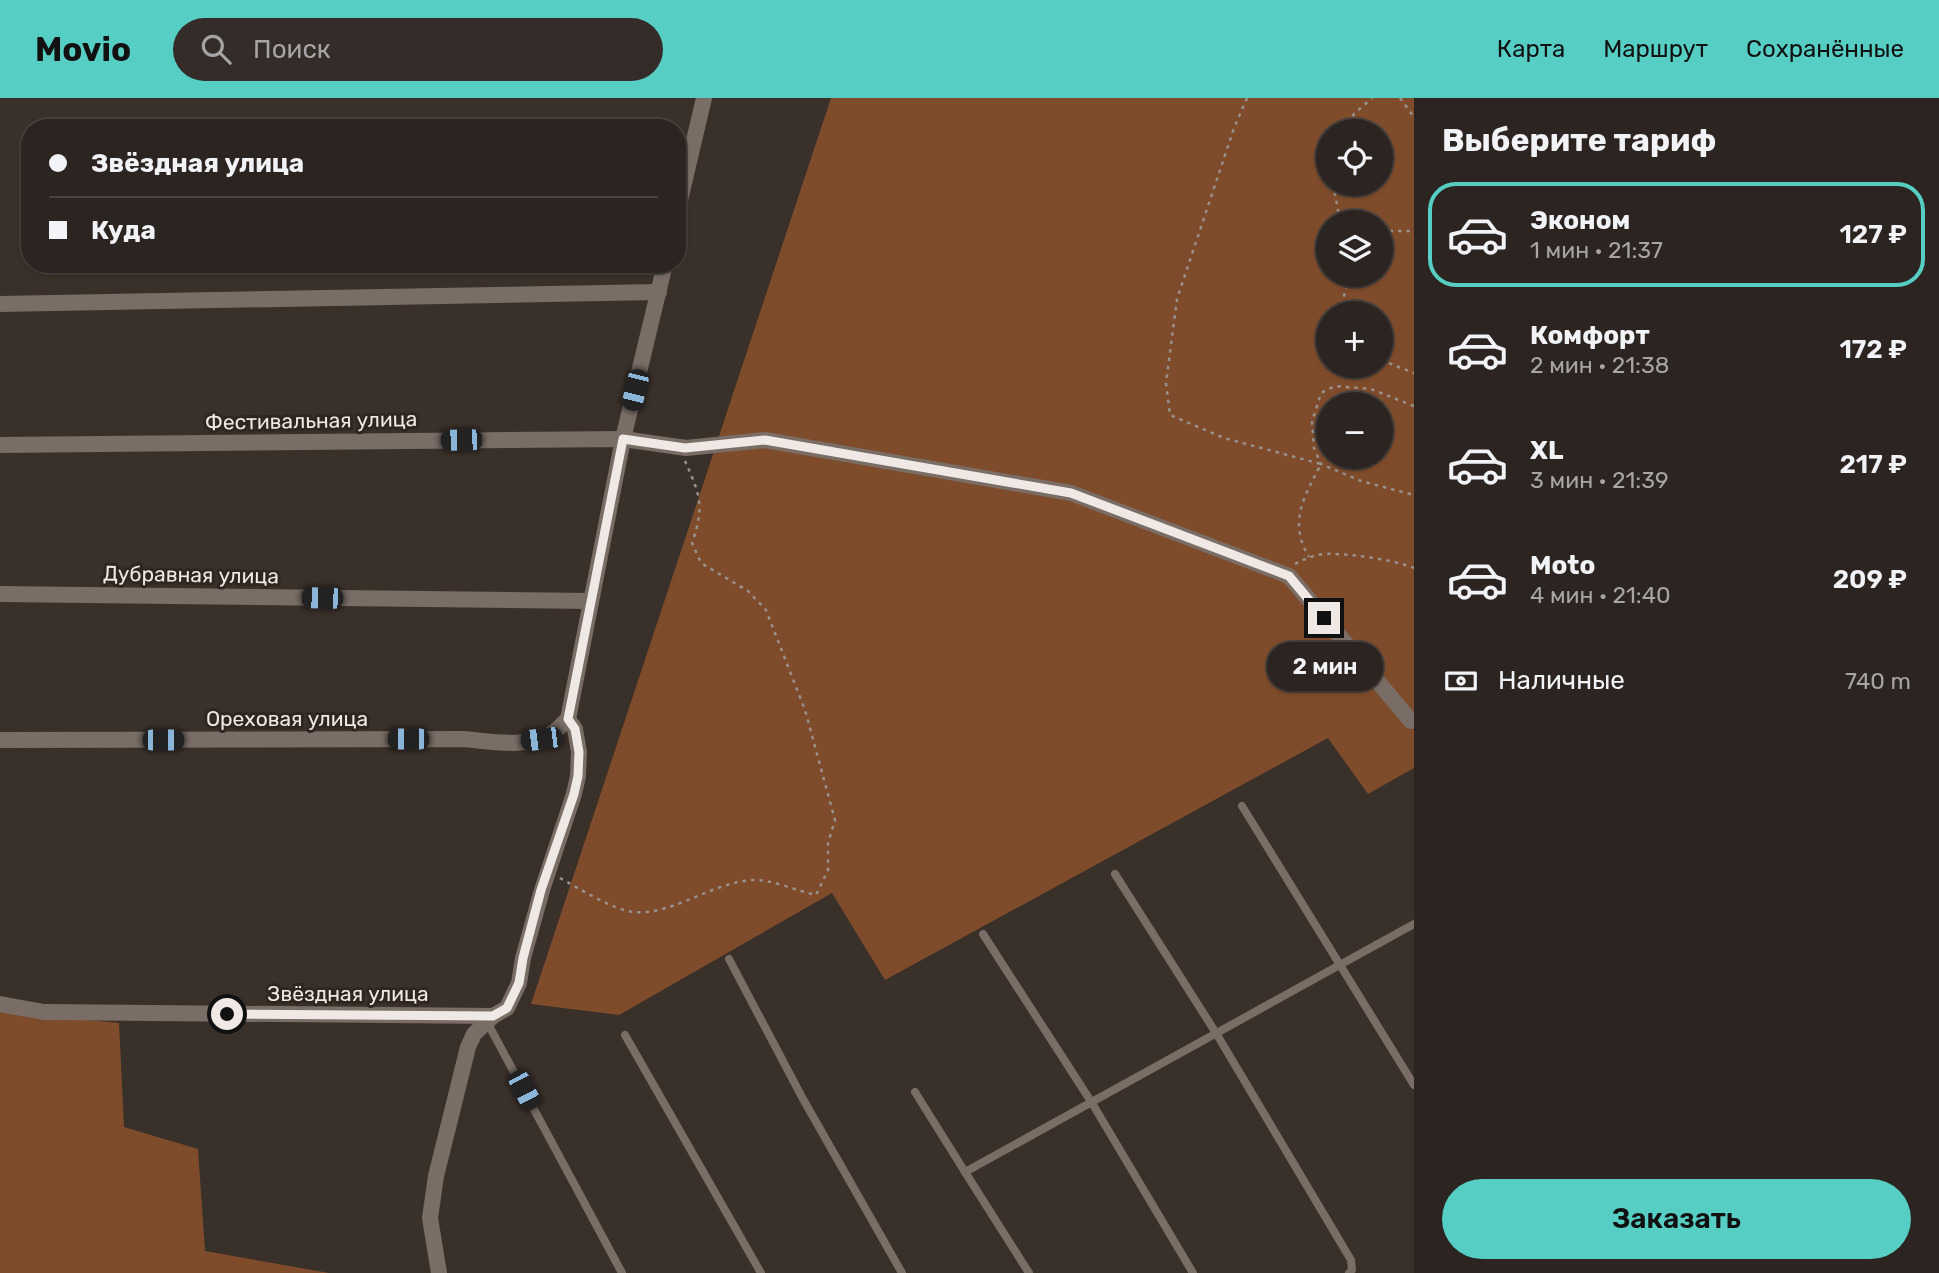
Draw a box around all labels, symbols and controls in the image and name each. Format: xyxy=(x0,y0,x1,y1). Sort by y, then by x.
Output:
search box xyxy=(173,18,663,81)
text: Movio xyxy=(35,30,131,69)
icon: search xyxy=(197,30,235,68)
text: Поиск xyxy=(253,34,331,65)
text: Карта xyxy=(1497,35,1565,63)
text: Маршрут xyxy=(1603,35,1708,63)
text: Сохранённые xyxy=(1746,35,1904,63)
map controls xyxy=(1316,119,1393,469)
button: locate xyxy=(1316,119,1393,196)
text: Выберите тариф xyxy=(1442,121,1716,159)
text: Звёздная улица xyxy=(91,148,304,179)
icon: car xyxy=(1446,203,1509,266)
text: Эконом xyxy=(1530,205,1630,236)
button: layers xyxy=(1316,210,1393,287)
text: Куда xyxy=(91,215,156,246)
text: 127 ₽ xyxy=(1839,219,1907,250)
text: 1 мин · 21:37 xyxy=(1530,236,1663,264)
button: + xyxy=(1316,301,1393,378)
icon: car xyxy=(1446,318,1509,381)
text: Комфорт xyxy=(1530,320,1650,351)
text: 172 ₽ xyxy=(1839,334,1907,365)
text: 2 мин · 21:38 xyxy=(1530,351,1669,379)
car xyxy=(620,367,651,413)
button: − xyxy=(1316,392,1393,469)
street label: Фестивальная улица xyxy=(205,406,417,435)
car xyxy=(440,429,483,451)
icon: car xyxy=(1446,433,1509,496)
text: XL xyxy=(1530,435,1563,466)
text: 217 ₽ xyxy=(1839,449,1907,480)
text: 3 мин · 21:39 xyxy=(1530,466,1669,494)
icon: car xyxy=(1446,548,1509,611)
text: Moto xyxy=(1530,550,1595,581)
street label: Дубравная улица xyxy=(103,560,279,589)
text: 209 ₽ xyxy=(1833,564,1907,595)
text: 4 мин · 21:40 xyxy=(1530,581,1671,609)
car xyxy=(301,587,344,609)
route end xyxy=(1308,602,1340,634)
callout: 2 мин xyxy=(1266,642,1382,692)
text: 2 мин xyxy=(1292,652,1358,680)
icon: cash xyxy=(1442,662,1480,700)
text: Наличные xyxy=(1498,665,1625,696)
text: 740 m xyxy=(1845,667,1911,695)
street label: Ореховая улица xyxy=(206,706,368,731)
car xyxy=(519,726,564,752)
car xyxy=(388,729,430,750)
car xyxy=(143,730,185,751)
street label: Звёздная улица xyxy=(267,981,429,1006)
route start xyxy=(211,998,243,1030)
car xyxy=(505,1067,544,1113)
button: Заказать xyxy=(1442,1179,1911,1259)

